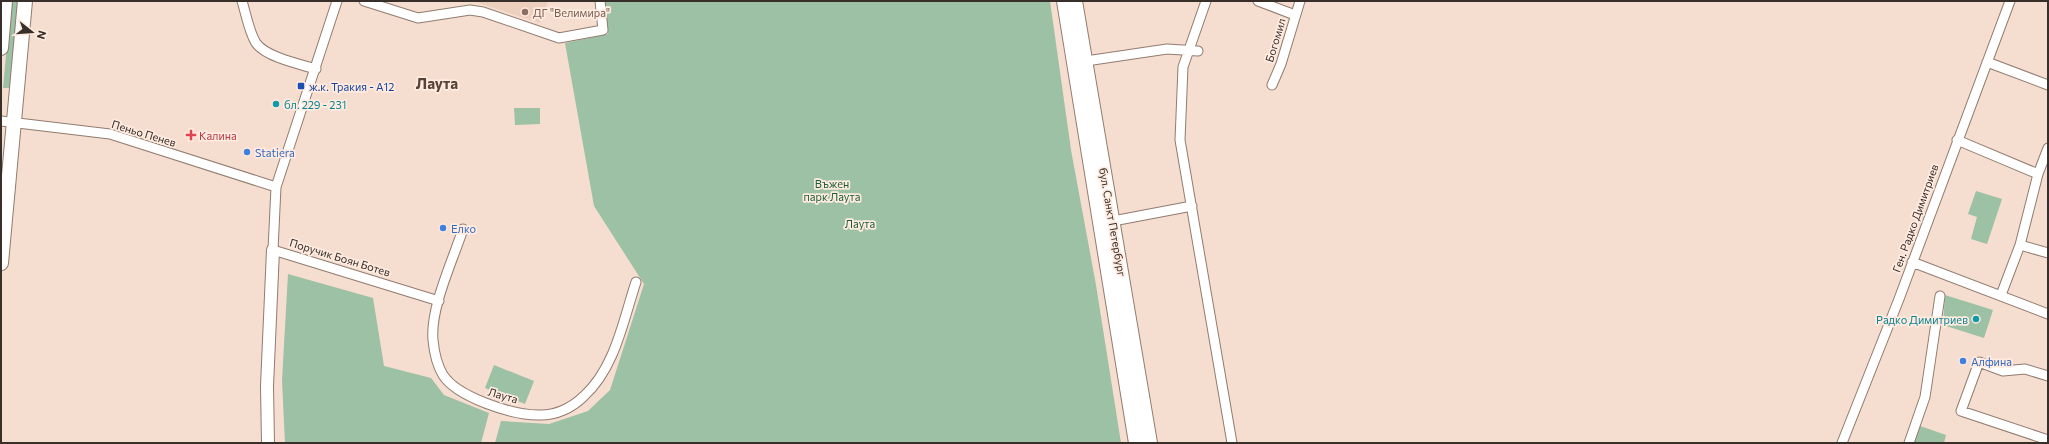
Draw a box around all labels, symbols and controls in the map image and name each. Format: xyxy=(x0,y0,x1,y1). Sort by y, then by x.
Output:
place label: ДГ "Велимира" xyxy=(533,6,610,19)
marker: ДГ "Велимира" xyxy=(520,7,530,17)
north arrow xyxy=(12,12,52,52)
street label: Богомил xyxy=(1262,16,1288,64)
text: N xyxy=(35,29,49,41)
district label: Лаута xyxy=(416,74,458,92)
place label: ж.к. Тракия - А12 xyxy=(309,80,394,93)
marker: ж.к. Тракия - А12 xyxy=(296,81,306,91)
place label: бл. 229 - 231 xyxy=(284,98,346,111)
marker: бл. 229 - 231 xyxy=(271,99,281,109)
street label: Пеньо Пенев xyxy=(110,117,178,149)
place label: Калина xyxy=(199,129,237,142)
marker: Калина xyxy=(186,130,196,140)
place label: Statiera xyxy=(255,146,295,159)
marker: Statiera xyxy=(242,147,252,157)
street label: Ген. Радко Димитриев xyxy=(1889,162,1941,274)
street label: бул. Санкт Петербург xyxy=(1097,167,1129,278)
park label: Въжен парк Лаута xyxy=(804,177,860,203)
park label: Лаута xyxy=(845,217,875,230)
place label: Елко xyxy=(451,222,477,235)
marker: Елко xyxy=(438,223,448,233)
street label: Поручик Боян Ботев xyxy=(288,235,392,279)
place label: Радко Димитриев xyxy=(1876,313,1968,326)
marker: Радко Димитриев xyxy=(1971,314,1981,324)
place label: Алфина xyxy=(1971,355,2012,368)
marker: Алфина xyxy=(1958,356,1968,366)
street label: Лаута xyxy=(487,385,519,405)

